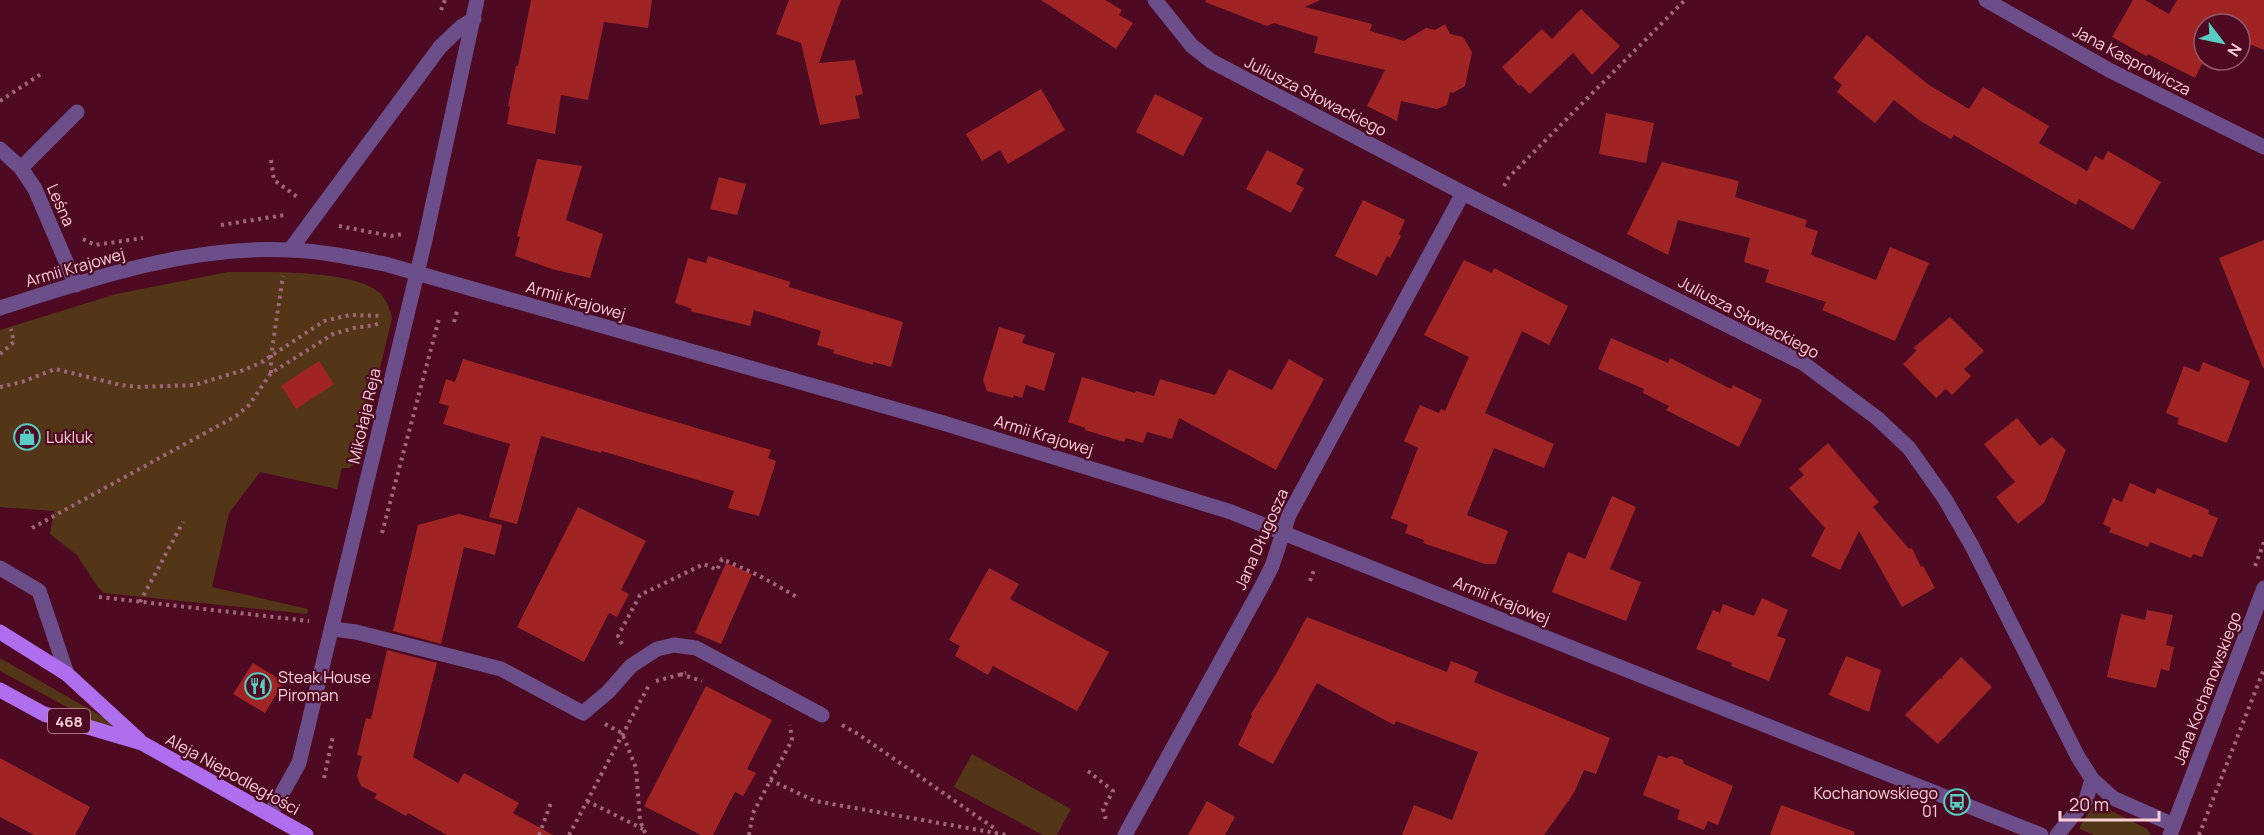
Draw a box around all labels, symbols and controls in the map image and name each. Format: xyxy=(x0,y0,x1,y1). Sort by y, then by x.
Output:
north arrow xyxy=(2192,12,2252,72)
street label: Jana Kasprowicza xyxy=(2069,20,2195,100)
text: N xyxy=(2222,39,2247,61)
street label: Juliusza Słowackiego xyxy=(1241,51,1391,141)
street label: Leśna xyxy=(42,180,80,230)
street label: Armii Krajowej xyxy=(23,242,127,292)
street label: Juliusza Słowackiego xyxy=(1675,271,1823,363)
street label: Armii Krajowej xyxy=(524,275,628,325)
street label: Mikołaja Reja xyxy=(342,366,386,466)
street label: Armii Krajowej xyxy=(992,410,1096,460)
shop icon: Lukluk xyxy=(12,422,42,452)
place label: Lukluk xyxy=(46,426,94,448)
street label: Jana Długosza xyxy=(1229,485,1293,593)
street label: Armii Krajowej xyxy=(1450,571,1554,629)
street label: Jana Kochanowskiego xyxy=(2168,608,2246,768)
place label: Steak House Piroman xyxy=(278,666,371,706)
restaurant icon: Steak House Piroman xyxy=(243,671,273,701)
road number: 468 xyxy=(48,709,90,733)
street label: Aleja Niepodległości xyxy=(162,728,304,820)
place label: Kochanowskiego 01 xyxy=(1814,782,1938,822)
scale bar xyxy=(2060,784,2159,822)
bus stop icon: Kochanowskiego 01 xyxy=(1942,787,1972,817)
text: 20 m xyxy=(2069,792,2109,816)

